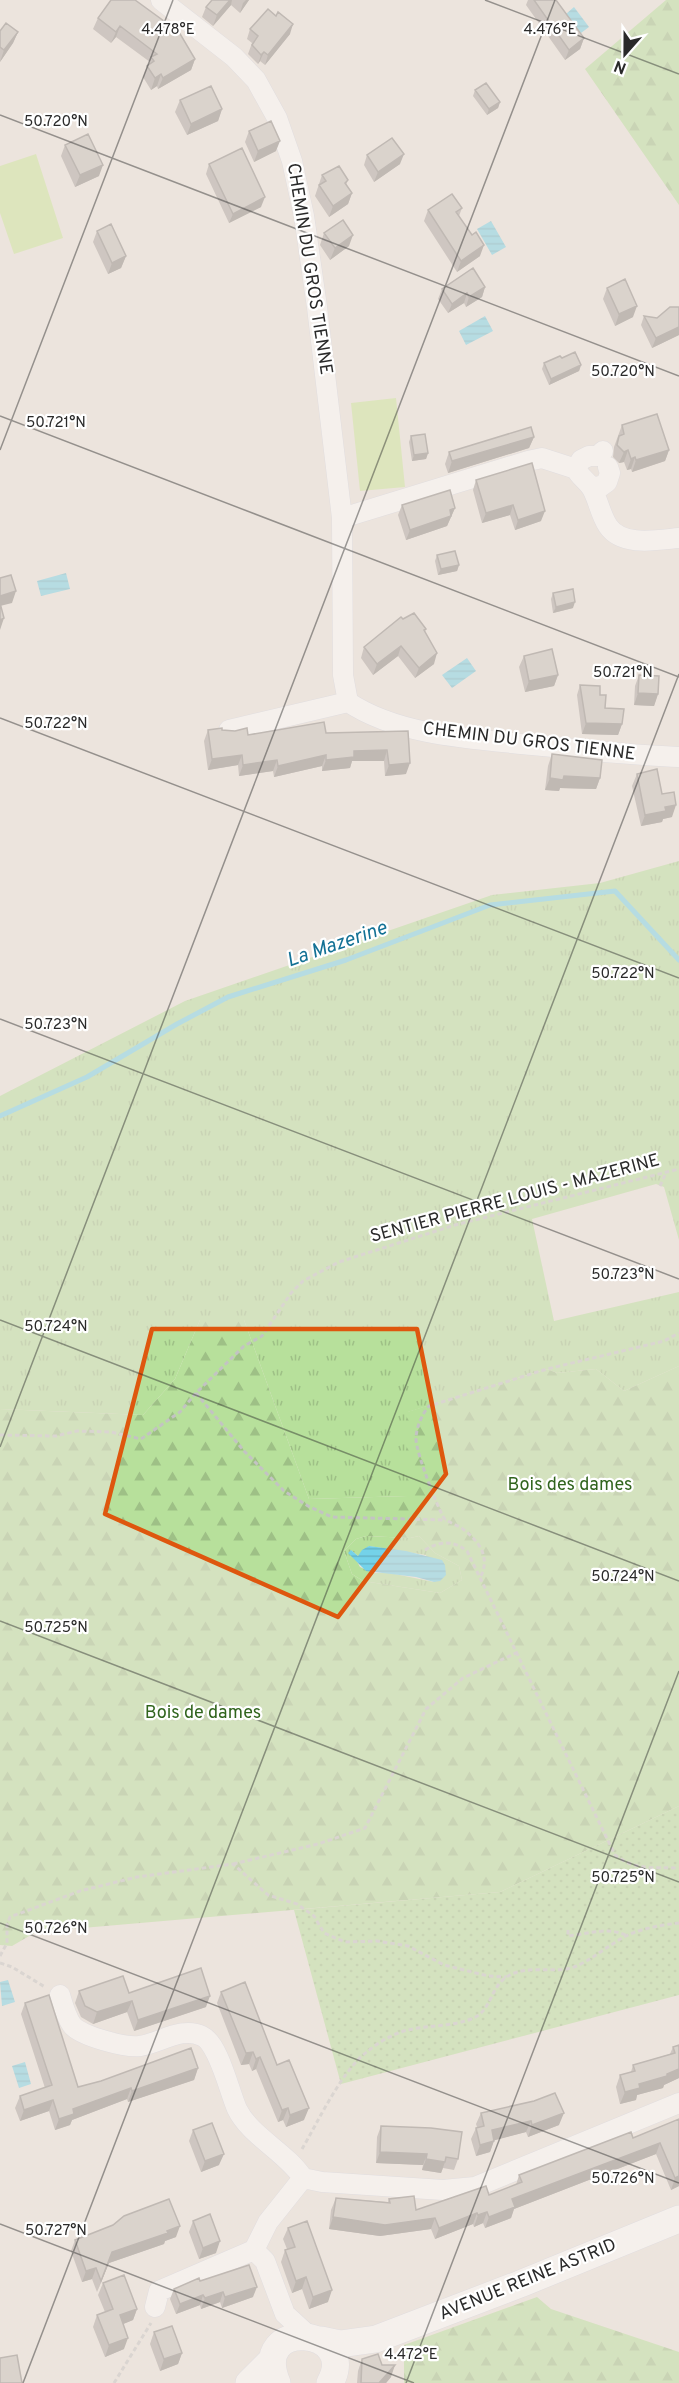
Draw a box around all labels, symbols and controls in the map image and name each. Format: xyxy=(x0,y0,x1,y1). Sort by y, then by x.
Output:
text: 4.478°E xyxy=(141,21,195,40)
text: 4.476°E xyxy=(524,21,577,40)
north arrow xyxy=(595,24,655,84)
text: N xyxy=(611,55,629,78)
text: 50.720°N xyxy=(24,113,88,132)
street label: CHEMIN DU GROS TIENNE xyxy=(281,162,337,376)
text: 50.720°N xyxy=(591,363,655,382)
text: 50.721°N xyxy=(26,414,86,433)
text: 50.721°N xyxy=(593,664,653,683)
text: 50.722°N xyxy=(24,715,88,734)
street label: CHEMIN DU GROS TIENNE xyxy=(421,718,637,766)
water label: La Mazerine xyxy=(283,916,391,974)
text: 50.722°N xyxy=(591,965,655,984)
text: 50.723°N xyxy=(24,1016,88,1035)
street label: SENTIER PIERRE LOUIS - MAZERINE xyxy=(368,1149,662,1249)
text: 50.723°N xyxy=(591,1266,655,1285)
text: 50.724°N xyxy=(24,1318,88,1337)
park label: Bois des dames xyxy=(508,1474,632,1497)
text: 50.724°N xyxy=(591,1568,655,1587)
text: 50.725°N xyxy=(24,1619,88,1638)
park label: Bois de dames xyxy=(145,1702,261,1725)
text: 50.725°N xyxy=(591,1869,655,1888)
text: 50.726°N xyxy=(24,1920,88,1939)
text: 50.726°N xyxy=(591,2170,655,2189)
text: 50.727°N xyxy=(25,2222,87,2241)
street label: AVENUE REINE ASTRID xyxy=(436,2234,620,2326)
text: 4.472°E xyxy=(384,2346,438,2365)

